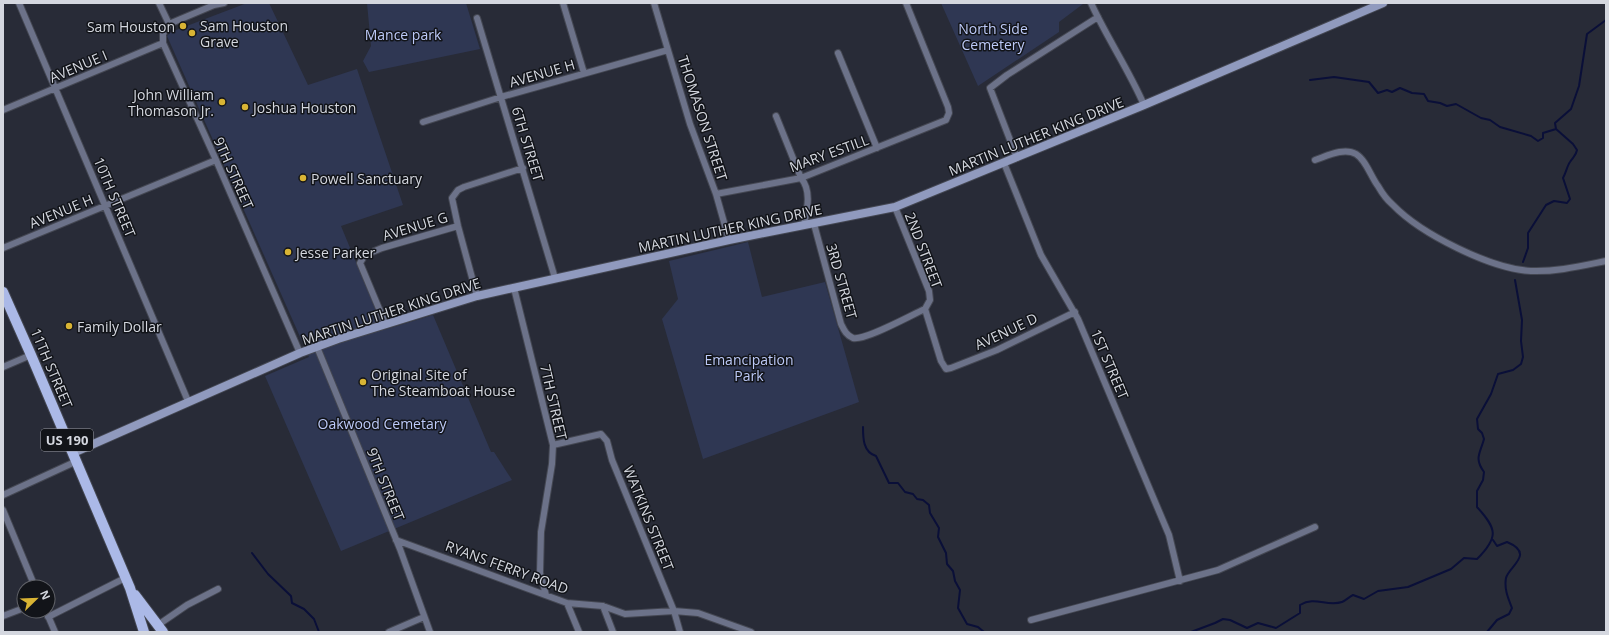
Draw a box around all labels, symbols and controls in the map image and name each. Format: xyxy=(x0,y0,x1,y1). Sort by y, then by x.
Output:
place label: Sam Houston Grave xyxy=(200,16,288,51)
place label: Sam Houston xyxy=(87,17,175,36)
park label: North Side Cemetery xyxy=(958,19,1028,54)
marker: Sam Houston xyxy=(178,21,188,31)
park label: Mance park xyxy=(365,25,442,44)
marker: Sam Houston Grave xyxy=(187,28,197,38)
street label: AVENUE I xyxy=(46,45,110,87)
street label: THOMASON STREET xyxy=(674,53,732,183)
street label: AVENUE H xyxy=(507,55,577,91)
place label: John William Thomason Jr. xyxy=(128,85,214,120)
street label: MARTIN LUTHER KING DRIVE xyxy=(946,92,1126,180)
marker: John William Thomason Jr. xyxy=(217,97,227,107)
place label: Joshua Houston xyxy=(251,98,356,117)
marker: Joshua Houston xyxy=(240,102,250,112)
street label: 6TH STREET xyxy=(508,104,548,184)
street label: MARY ESTILL xyxy=(787,130,871,176)
street label: 9TH STREET xyxy=(210,134,258,212)
street label: 10TH STREET xyxy=(90,154,140,240)
place label: Powell Sanctuary xyxy=(311,169,423,188)
marker: Powell Sanctuary xyxy=(298,173,308,183)
street label: AVENUE H xyxy=(26,190,96,232)
street label: MARTIN LUTHER KING DRIVE xyxy=(636,199,824,257)
street label: AVENUE G xyxy=(380,207,450,245)
street label: 2ND STREET xyxy=(901,209,947,291)
street label: 3RD STREET xyxy=(822,241,862,321)
place label: Jesse Parker xyxy=(294,243,376,262)
marker: Jesse Parker xyxy=(283,247,293,257)
street label: MARTIN LUTHER KING DRIVE xyxy=(299,273,483,349)
street label: AVENUE D xyxy=(971,308,1041,354)
place label: Family Dollar xyxy=(77,317,162,336)
marker: Family Dollar xyxy=(64,321,74,331)
street label: 11TH STREET xyxy=(27,325,77,411)
street label: 1ST STREET xyxy=(1087,326,1133,402)
park label: Emancipation Park xyxy=(704,350,794,385)
street label: 7TH STREET xyxy=(536,362,572,442)
place label: Original Site of The Steamboat House xyxy=(371,365,515,400)
marker: Original Site of The Steamboat House xyxy=(358,377,368,387)
park label: Oakwood Cemetary xyxy=(318,414,447,433)
road number: US 190 xyxy=(41,429,93,451)
street label: 9TH STREET xyxy=(363,445,409,524)
street label: WATKINS STREET xyxy=(619,463,679,573)
street label: RYANS FERRY ROAD xyxy=(443,536,571,598)
north arrow xyxy=(16,579,56,619)
text: N xyxy=(37,588,54,602)

